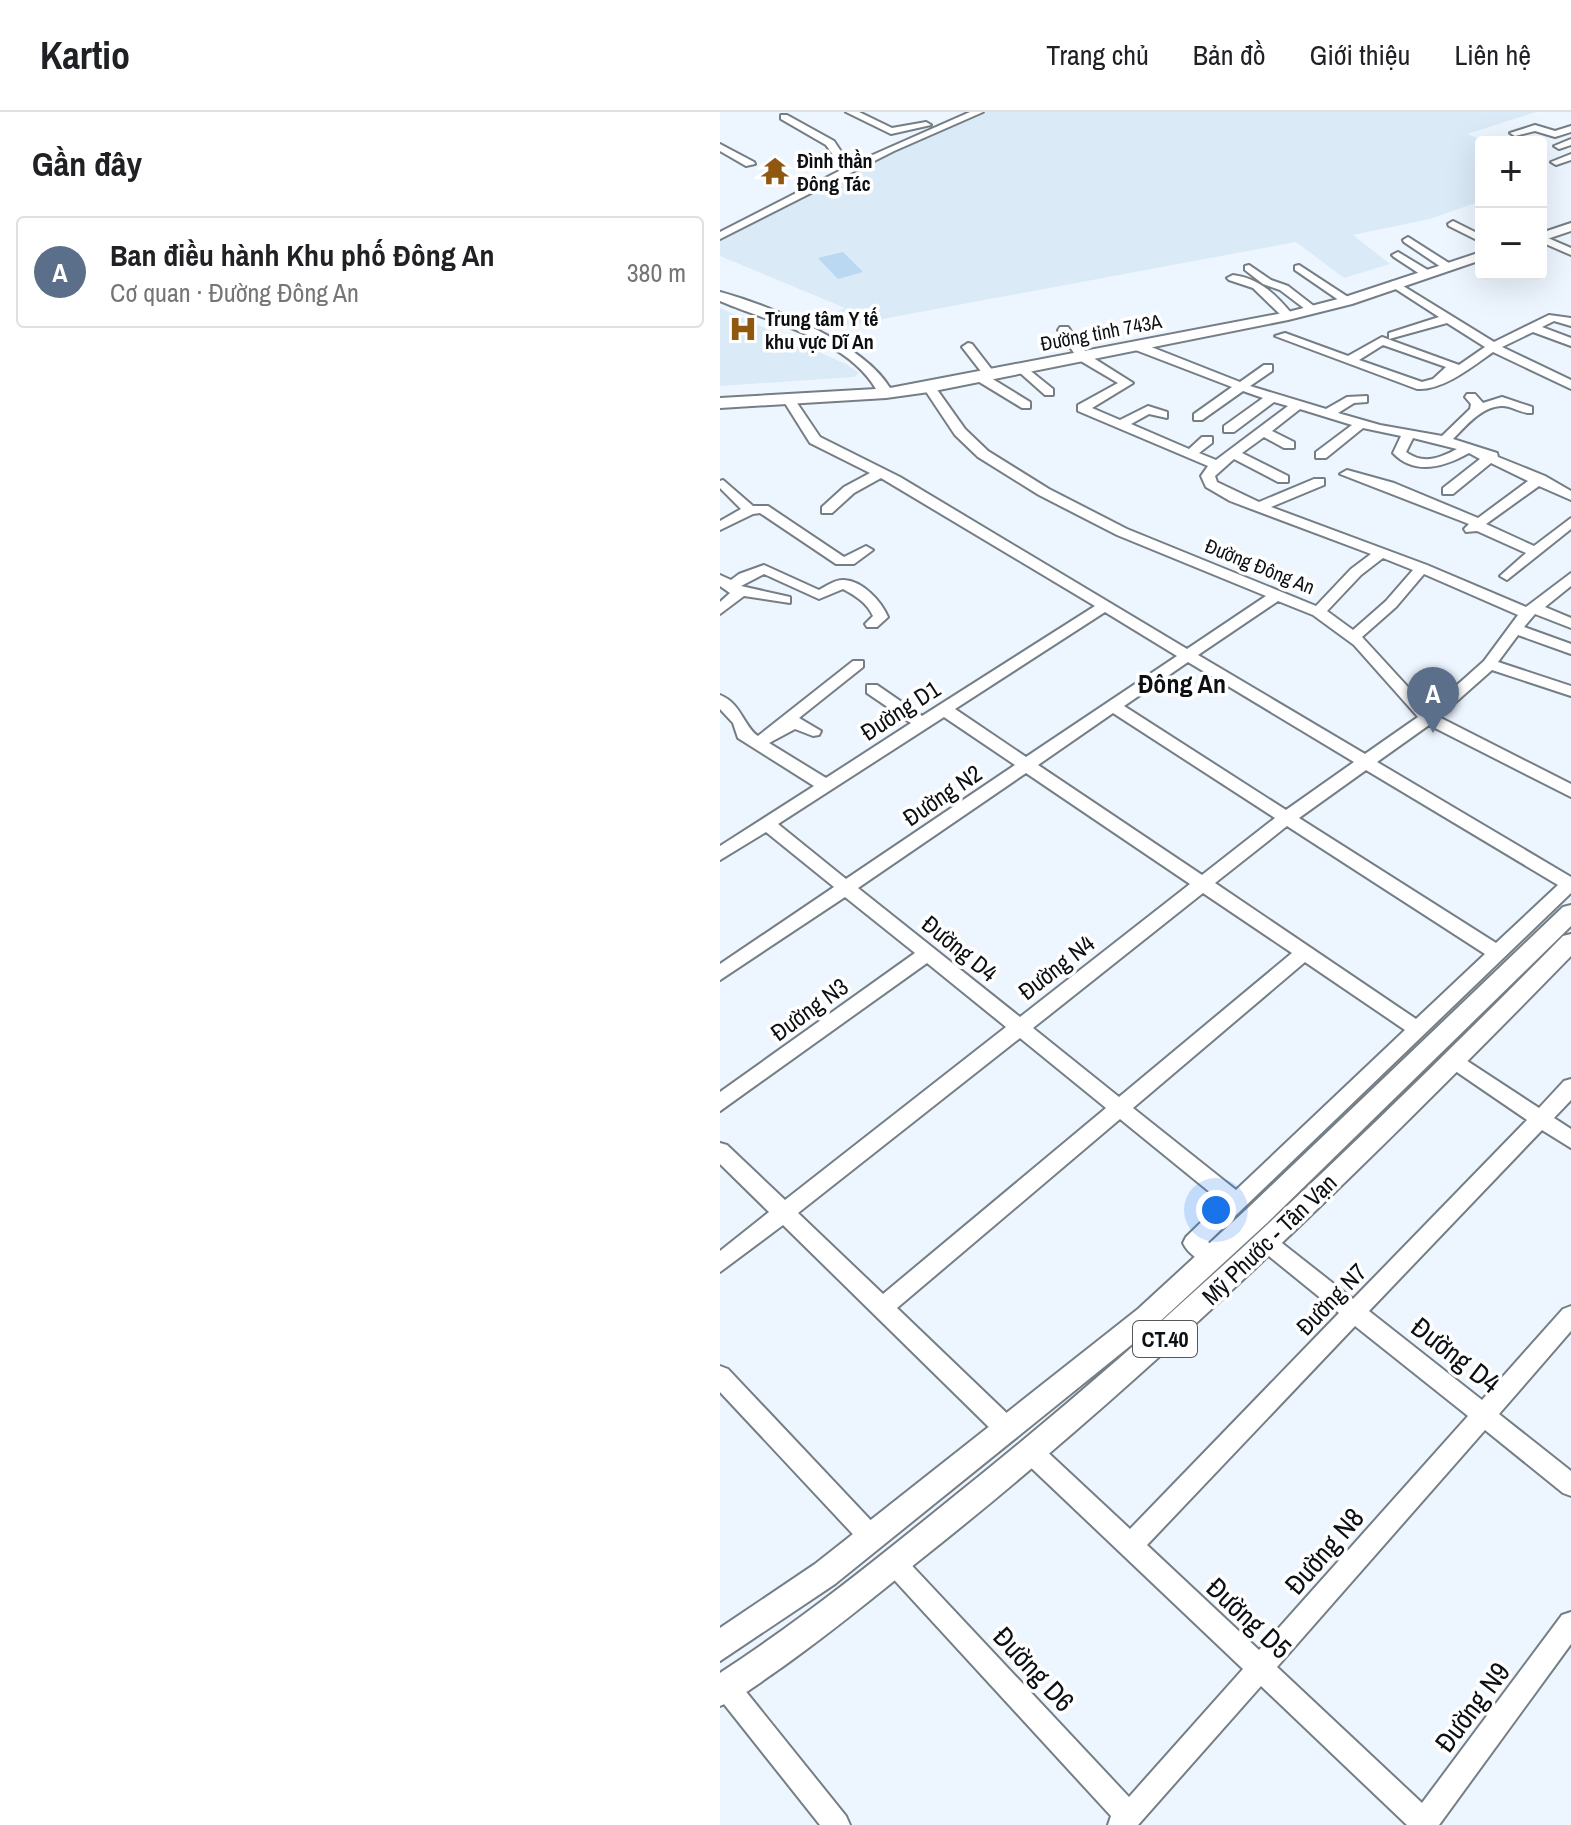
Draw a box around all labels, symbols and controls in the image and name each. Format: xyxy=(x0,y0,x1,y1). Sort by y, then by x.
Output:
text: Kartio xyxy=(40,30,130,81)
text: Trang chủ xyxy=(1046,36,1149,74)
text: Bản đồ xyxy=(1193,36,1266,74)
text: Giới thiệu xyxy=(1310,36,1410,74)
text: Liên hệ xyxy=(1454,36,1531,74)
map controls xyxy=(1475,136,1547,280)
button: + xyxy=(1475,136,1547,208)
text: Gần đây xyxy=(32,141,142,187)
place label: Đình thần Đông Tác xyxy=(797,147,873,197)
temple icon: Đình thần Đông Tác xyxy=(760,156,790,186)
button: − xyxy=(1475,208,1547,280)
text: Ban điều hành Khu phố Đông An xyxy=(110,235,495,275)
text: A xyxy=(52,255,68,290)
text: 380 m xyxy=(627,255,686,290)
text: Cơ quan · Đường Đông An xyxy=(110,275,359,310)
place label: Trung tâm Y tế khu vực Dĩ An xyxy=(765,305,878,355)
street label: Đường tỉnh 743A xyxy=(1038,307,1164,357)
hospital icon: Trung tâm Y tế khu vực Dĩ An xyxy=(728,314,758,344)
street label: Đường Đông An xyxy=(1201,532,1319,600)
district label: Đông An xyxy=(1138,666,1226,701)
pin: A xyxy=(1407,667,1459,733)
street label: Đường D1 xyxy=(854,672,946,748)
street label: Đường N2 xyxy=(896,757,988,833)
street label: Đường D4 xyxy=(915,908,1005,988)
street label: Đường N4 xyxy=(1011,927,1101,1007)
street label: Đường N3 xyxy=(764,970,854,1048)
street label: Mỹ Phước - Tân Vạn xyxy=(1195,1166,1343,1312)
your location xyxy=(1196,1190,1236,1230)
street label: Đường N7 xyxy=(1289,1256,1373,1342)
street label: Đường D4 xyxy=(1404,1308,1509,1402)
road number: CT.40 xyxy=(1133,1321,1197,1357)
street label: Đường N8 xyxy=(1276,1500,1372,1602)
street label: Đường D5 xyxy=(1198,1569,1300,1667)
street label: Đường D6 xyxy=(985,1618,1083,1720)
street label: Đường N9 xyxy=(1426,1654,1518,1760)

